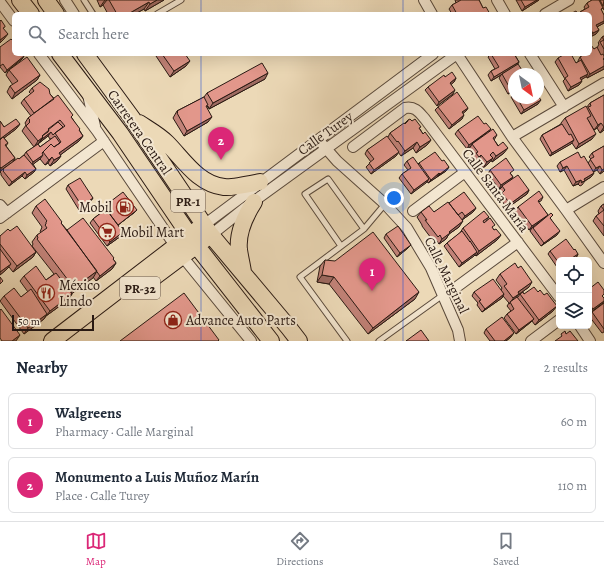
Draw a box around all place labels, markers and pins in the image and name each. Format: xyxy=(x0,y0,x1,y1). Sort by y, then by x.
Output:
pin: 2 xyxy=(208,127,234,160)
fuel station icon: Mobil xyxy=(115,197,135,217)
place label: Mobil xyxy=(79,198,113,217)
supermarket icon: Mobil Mart xyxy=(97,222,117,242)
place label: Mobil Mart xyxy=(120,223,184,242)
pin: 1 xyxy=(359,258,385,291)
place label: México Lindo xyxy=(59,276,100,311)
restaurant icon: México Lindo xyxy=(36,283,56,303)
shop icon: Advance Auto Parts xyxy=(163,310,183,330)
place label: Advance Auto Parts xyxy=(185,311,296,330)

